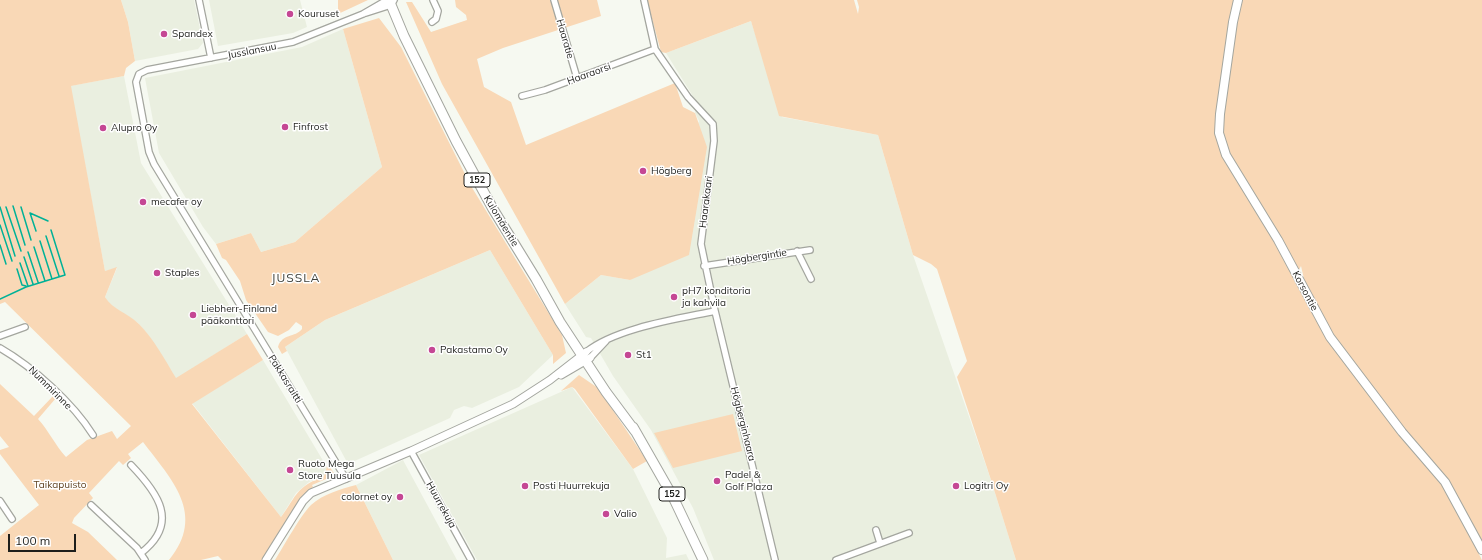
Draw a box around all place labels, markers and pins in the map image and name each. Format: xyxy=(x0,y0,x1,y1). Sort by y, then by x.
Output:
place label: Kouruset xyxy=(298,8,339,20)
marker: Kouruset xyxy=(285,9,295,19)
place label: Spandex xyxy=(172,28,213,40)
marker: Spandex xyxy=(159,29,169,39)
place label: Finfrost xyxy=(293,121,328,133)
place label: Alupro Oy xyxy=(111,122,157,134)
marker: Finfrost xyxy=(280,122,290,132)
marker: Alupro Oy xyxy=(98,123,108,133)
place label: Högberg xyxy=(651,165,691,177)
marker: Högberg xyxy=(638,166,648,176)
place label: mecafer oy xyxy=(151,196,202,208)
marker: mecafer oy xyxy=(138,197,148,207)
place label: Staples xyxy=(165,267,199,279)
marker: Staples xyxy=(152,268,162,278)
place label: pH7 konditoria ja kahvila xyxy=(682,285,750,308)
marker: pH7 konditoria ja kahvila xyxy=(669,292,679,302)
place label: Liebherr-Finland pääkonttori xyxy=(201,303,277,326)
marker: Liebherr-Finland pääkonttori xyxy=(188,310,198,320)
place label: Pakastamo Oy xyxy=(440,344,508,356)
marker: Pakastamo Oy xyxy=(427,345,437,355)
place label: St1 xyxy=(636,349,652,361)
marker: St1 xyxy=(623,350,633,360)
place label: Ruoto Mega Store Tuusula xyxy=(298,458,361,482)
marker: Ruoto Mega Store Tuusula xyxy=(285,465,295,475)
place label: Padel & Golf Plaza xyxy=(725,469,772,492)
marker: Padel & Golf Plaza xyxy=(712,476,722,486)
place label: Posti Huurrekuja xyxy=(533,480,610,492)
place label: Logitri Oy xyxy=(964,480,1009,492)
marker: Posti Huurrekuja xyxy=(520,481,530,491)
marker: Logitri Oy xyxy=(951,481,961,491)
place label: colornet oy xyxy=(341,491,392,503)
marker: colornet oy xyxy=(395,492,405,502)
place label: Valio xyxy=(614,508,637,520)
marker: Valio xyxy=(601,509,611,519)

